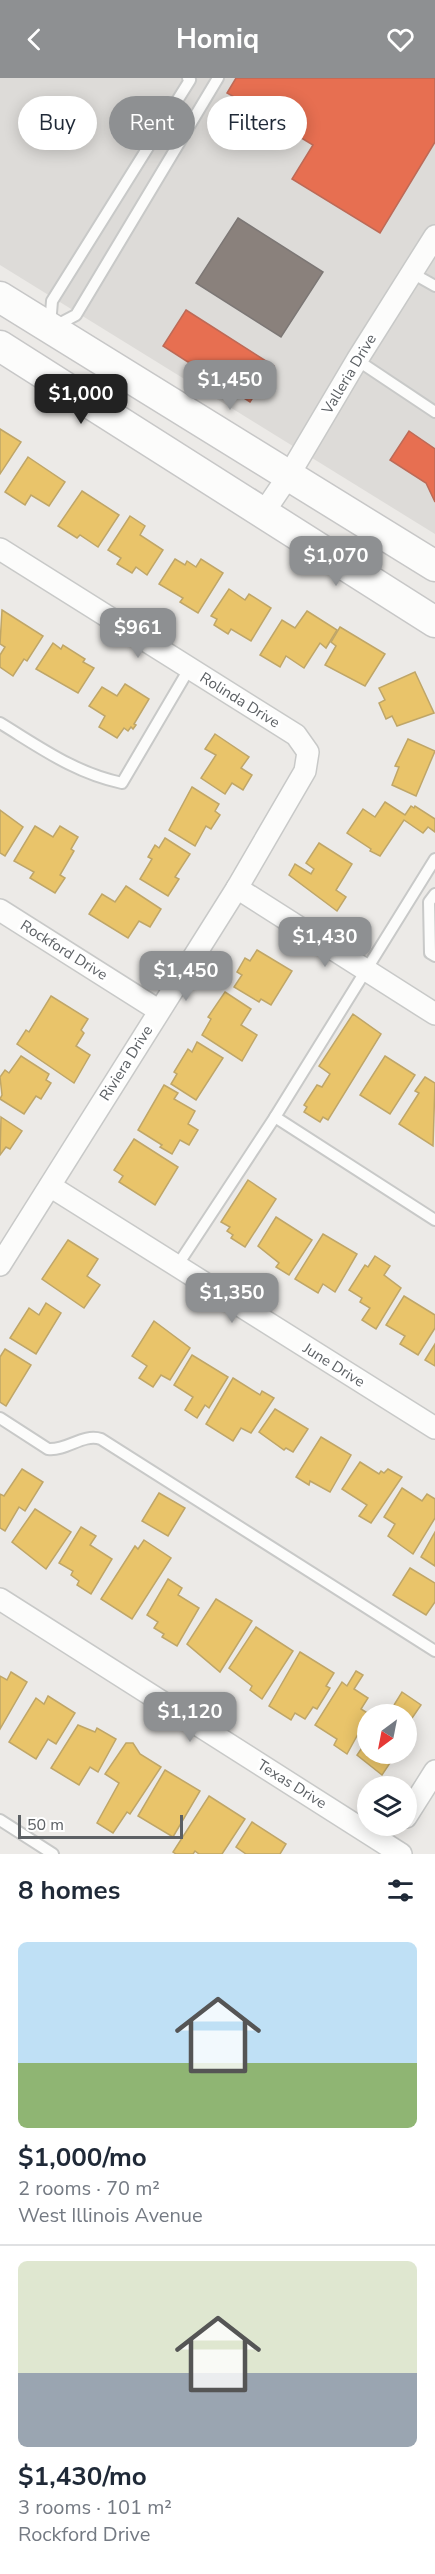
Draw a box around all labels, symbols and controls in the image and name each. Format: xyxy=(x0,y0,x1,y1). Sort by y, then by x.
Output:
text: Homiq xyxy=(176,21,259,58)
icon: back xyxy=(18,23,51,56)
icon: heart xyxy=(384,23,417,56)
chip: Buy xyxy=(18,96,97,150)
chip: Rent xyxy=(109,96,195,150)
chip: Filters xyxy=(207,96,307,150)
street label: Valleria Drive xyxy=(317,330,381,419)
pin: $1,450 xyxy=(181,360,279,411)
text: $1,450 xyxy=(198,366,262,393)
pin: $1,000 xyxy=(32,374,130,425)
text: $1,000 xyxy=(49,380,113,407)
pin: $1,070 xyxy=(287,536,385,587)
text: $1,070 xyxy=(304,542,368,569)
pin: $961 xyxy=(102,608,174,659)
text: $961 xyxy=(114,614,162,641)
street label: Rolinda Drive xyxy=(196,667,284,733)
street label: Rockford Drive xyxy=(17,915,111,985)
pin: $1,430 xyxy=(276,917,374,968)
text: $1,430 xyxy=(293,923,357,950)
pin: $1,450 xyxy=(137,951,235,1002)
text: $1,450 xyxy=(154,957,218,984)
street label: Riviera Drive xyxy=(95,1021,157,1105)
pin: $1,350 xyxy=(183,1273,281,1324)
text: $1,350 xyxy=(200,1279,264,1306)
street label: June Drive xyxy=(299,1338,369,1392)
pin: $1,120 xyxy=(141,1692,239,1743)
text: $1,120 xyxy=(158,1698,222,1725)
north arrow xyxy=(357,1704,417,1764)
map controls xyxy=(357,1704,417,1836)
street label: Texas Drive xyxy=(254,1755,330,1813)
button: layers xyxy=(357,1776,417,1836)
scale bar xyxy=(18,1812,183,1840)
text: 50 m xyxy=(27,1814,64,1836)
text: 8 homes xyxy=(18,1873,120,1908)
icon: filters xyxy=(384,1874,417,1907)
icon: home xyxy=(164,1981,272,2089)
text: $1,000/mo xyxy=(18,2140,147,2175)
text: 2 rooms · 70 m² xyxy=(18,2175,160,2202)
text: West Illinois Avenue xyxy=(18,2202,203,2229)
icon: home xyxy=(164,2300,272,2408)
text: $1,430/mo xyxy=(18,2459,147,2494)
text: 3 rooms · 101 m² xyxy=(18,2494,172,2521)
text: Rockford Drive xyxy=(18,2521,150,2548)

